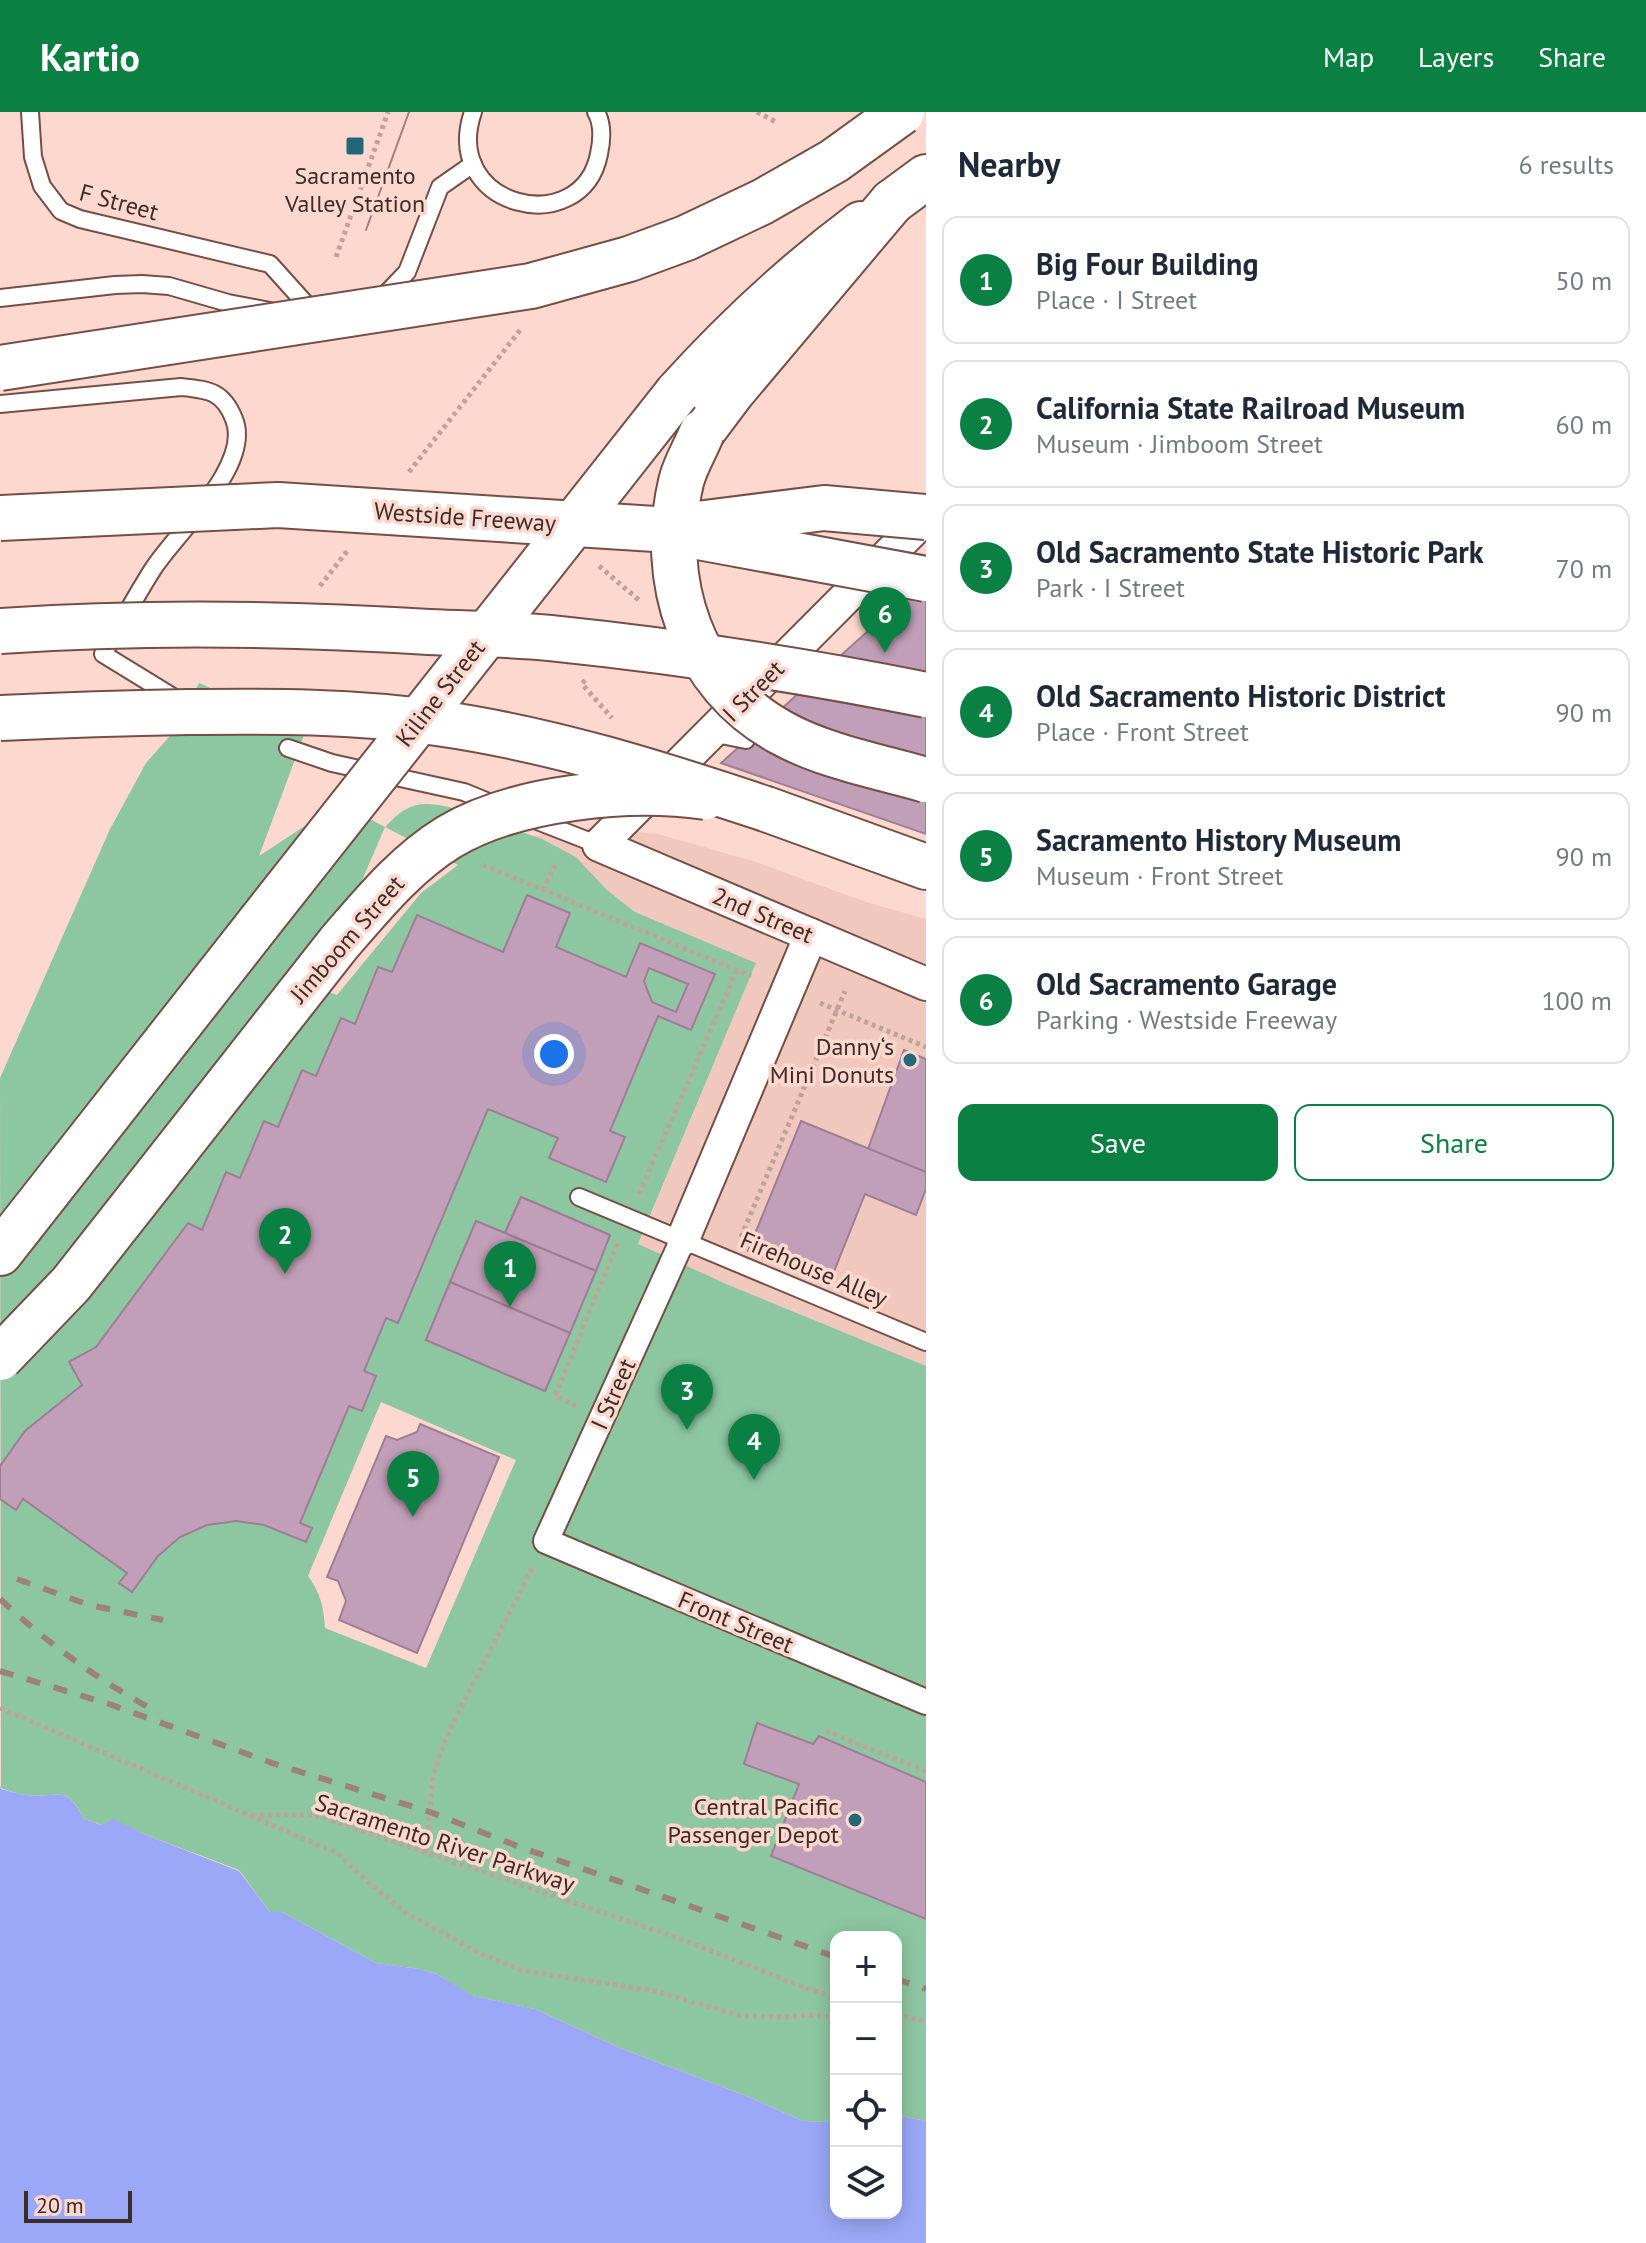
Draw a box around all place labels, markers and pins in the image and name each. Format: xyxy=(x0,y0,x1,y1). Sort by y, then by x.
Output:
marker: Sacramento Valley Station xyxy=(344,135,366,157)
place label: Sacramento Valley Station xyxy=(284,160,425,219)
pin: 6 xyxy=(859,587,911,653)
place label: Danny‘s Mini Donuts xyxy=(770,1031,894,1090)
marker: Danny‘s Mini Donuts xyxy=(901,1051,919,1069)
pin: 2 xyxy=(259,1208,311,1274)
pin: 1 xyxy=(484,1241,536,1307)
pin: 3 xyxy=(661,1364,713,1430)
pin: 4 xyxy=(728,1414,780,1480)
pin: 5 xyxy=(387,1451,439,1517)
place label: Central Pacific Passenger Depot xyxy=(667,1791,839,1850)
marker: Central Pacific Passenger Depot xyxy=(846,1811,864,1829)

